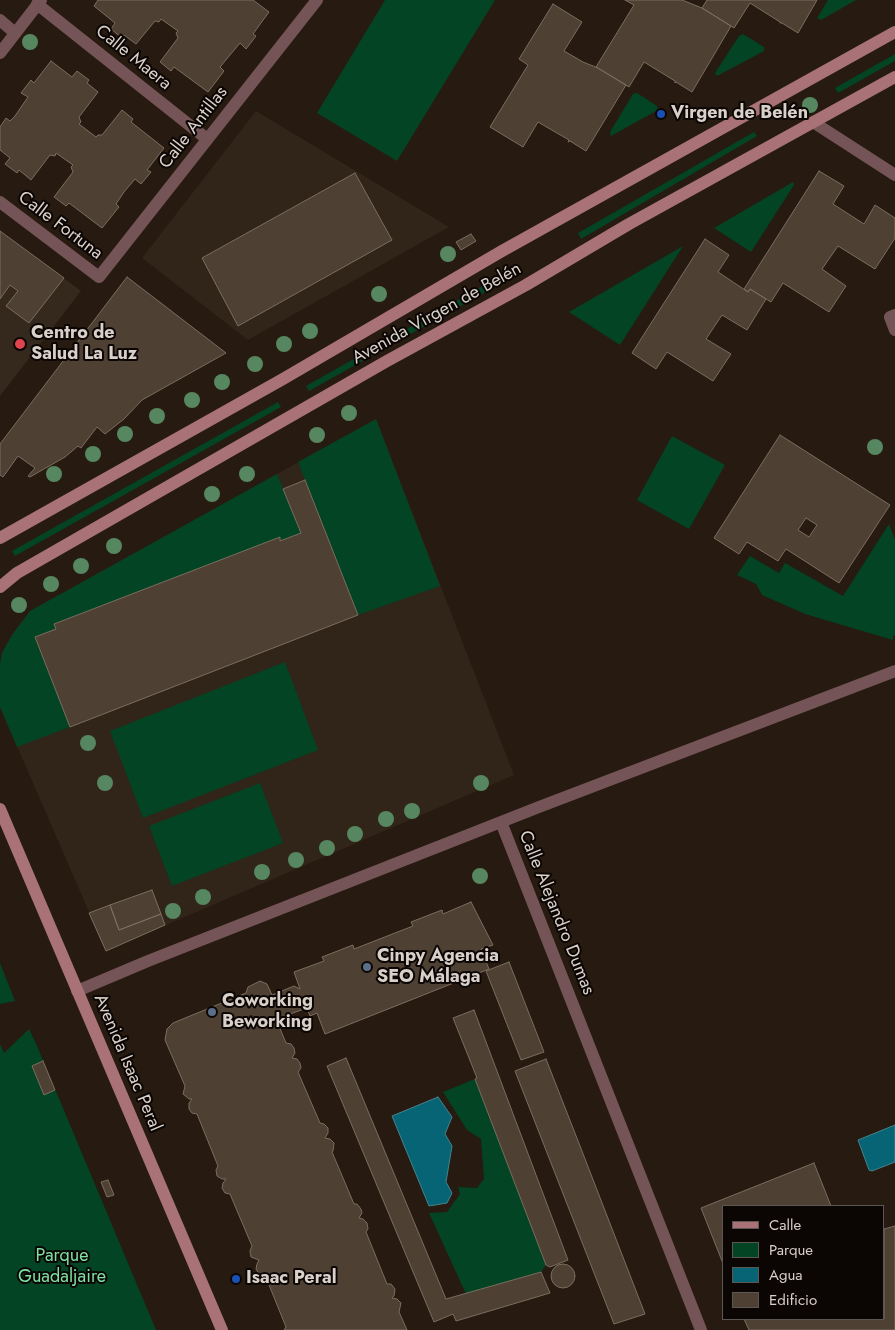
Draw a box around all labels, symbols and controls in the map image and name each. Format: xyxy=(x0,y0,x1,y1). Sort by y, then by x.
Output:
street label: Calle Maera xyxy=(91,21,175,95)
street label: Calle Antillas xyxy=(155,83,233,173)
place label: Virgen de Belén xyxy=(671,103,808,125)
marker: Virgen de Belén xyxy=(655,108,667,120)
street label: Calle Fortuna xyxy=(13,187,107,265)
street label: Avenida Virgen de Belén xyxy=(349,258,525,370)
place label: Centro de Salud La Luz xyxy=(31,323,137,366)
marker: Centro de Salud La Luz xyxy=(13,337,27,351)
street label: Calle Alejandro Dumas xyxy=(513,828,599,998)
place label: Cinpy Agencia SEO Málaga xyxy=(377,946,499,989)
marker: Cinpy Agencia SEO Málaga xyxy=(361,961,373,973)
street label: Avenida Isaac Peral xyxy=(88,991,166,1135)
place label: Coworking Beworking xyxy=(222,991,313,1034)
marker: Coworking Beworking xyxy=(206,1006,218,1018)
legend xyxy=(722,1205,885,1320)
text: Calle xyxy=(769,1214,801,1236)
text: Parque xyxy=(769,1239,813,1261)
park label: Parque Guadaljaire xyxy=(18,1246,106,1288)
text: Agua xyxy=(769,1264,803,1286)
place label: Isaac Peral xyxy=(246,1268,337,1290)
marker: Isaac Peral xyxy=(230,1273,242,1285)
text: Edificio xyxy=(769,1289,817,1311)

